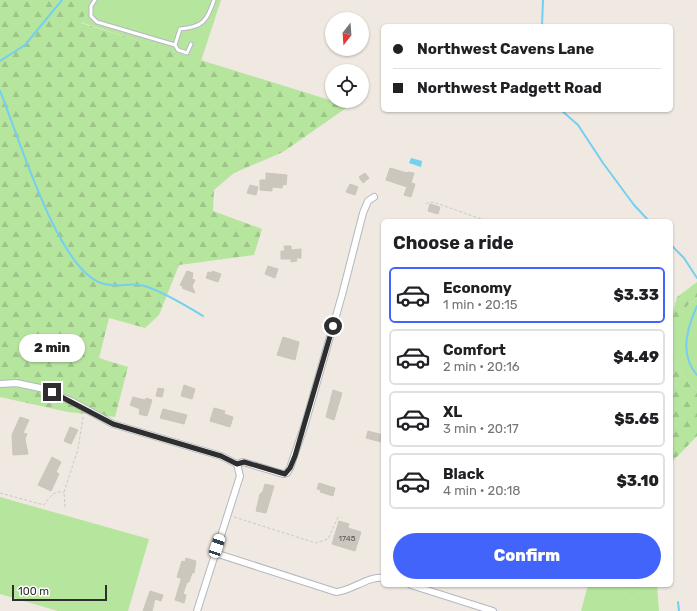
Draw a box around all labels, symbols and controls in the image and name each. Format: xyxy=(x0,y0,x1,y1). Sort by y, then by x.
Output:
north arrow xyxy=(325,12,369,56)
map controls xyxy=(325,12,369,108)
text: Northwest Cavens Lane xyxy=(417,40,594,58)
button: locate xyxy=(325,64,369,108)
text: Northwest Padgett Road xyxy=(417,79,602,97)
text: Choose a ride xyxy=(393,232,514,254)
icon: car xyxy=(395,277,431,313)
text: Economy xyxy=(443,279,512,297)
text: $3.33 xyxy=(613,286,659,304)
text: 1 min · 20:15 xyxy=(443,297,518,312)
route start xyxy=(324,317,342,335)
callout: 2 min xyxy=(19,334,85,362)
icon: car xyxy=(395,339,431,375)
text: 2 min xyxy=(34,340,70,355)
text: Comfort xyxy=(443,341,506,359)
text: $4.49 xyxy=(613,348,659,366)
text: 2 min · 20:16 xyxy=(443,359,520,374)
route end xyxy=(43,383,61,401)
icon: car xyxy=(395,401,431,437)
text: XL xyxy=(443,403,462,421)
text: $5.65 xyxy=(614,410,659,428)
text: 3 min · 20:17 xyxy=(443,421,519,436)
icon: car xyxy=(395,463,431,499)
text: Black xyxy=(443,465,484,483)
text: $3.10 xyxy=(617,472,659,490)
text: 4 min · 20:18 xyxy=(443,483,521,498)
car xyxy=(208,533,226,559)
button: Confirm xyxy=(393,533,661,579)
house number: 1745 xyxy=(339,534,356,543)
scale bar xyxy=(12,583,107,602)
text: 100 m xyxy=(18,585,49,598)

